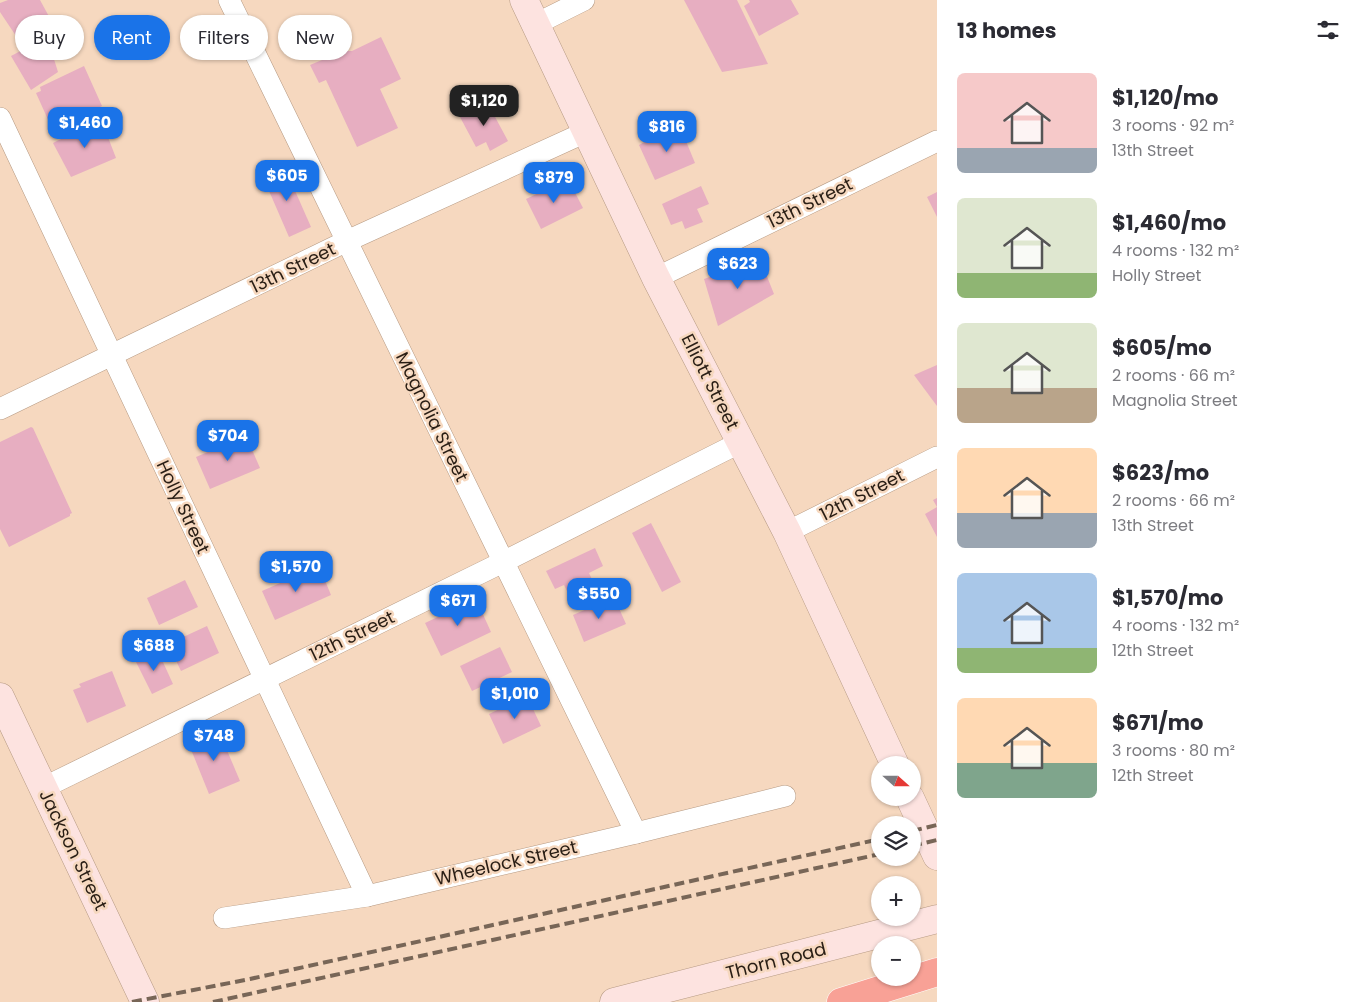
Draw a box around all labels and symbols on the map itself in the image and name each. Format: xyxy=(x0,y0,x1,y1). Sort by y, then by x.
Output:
pin: $1,120 xyxy=(443,84,525,127)
pin: $1,460 xyxy=(44,106,126,149)
pin: $816 xyxy=(637,110,697,153)
pin: $605 xyxy=(257,160,317,202)
pin: $879 xyxy=(524,162,584,204)
street label: 13th Street xyxy=(763,171,857,234)
street label: 13th Street xyxy=(246,236,340,299)
pin: $623 xyxy=(708,248,768,290)
street label: Elliott Street xyxy=(676,329,745,434)
street label: Magnolia Street xyxy=(390,348,475,486)
pin: $704 xyxy=(198,420,258,462)
street label: Holly Street xyxy=(151,456,216,558)
street label: 12th Street xyxy=(815,463,908,527)
pin: $1,570 xyxy=(255,550,337,593)
pin: $550 xyxy=(569,578,629,620)
pin: $671 xyxy=(428,584,488,627)
street label: 12th Street xyxy=(305,604,398,667)
pin: $688 xyxy=(124,630,184,672)
pin: $1,010 xyxy=(474,678,556,720)
pin: $748 xyxy=(184,720,244,762)
north arrow xyxy=(871,756,921,806)
street label: Jackson Street xyxy=(33,785,114,915)
street label: Wheelock Street xyxy=(432,834,579,891)
street label: Thorn Road xyxy=(723,936,829,985)

